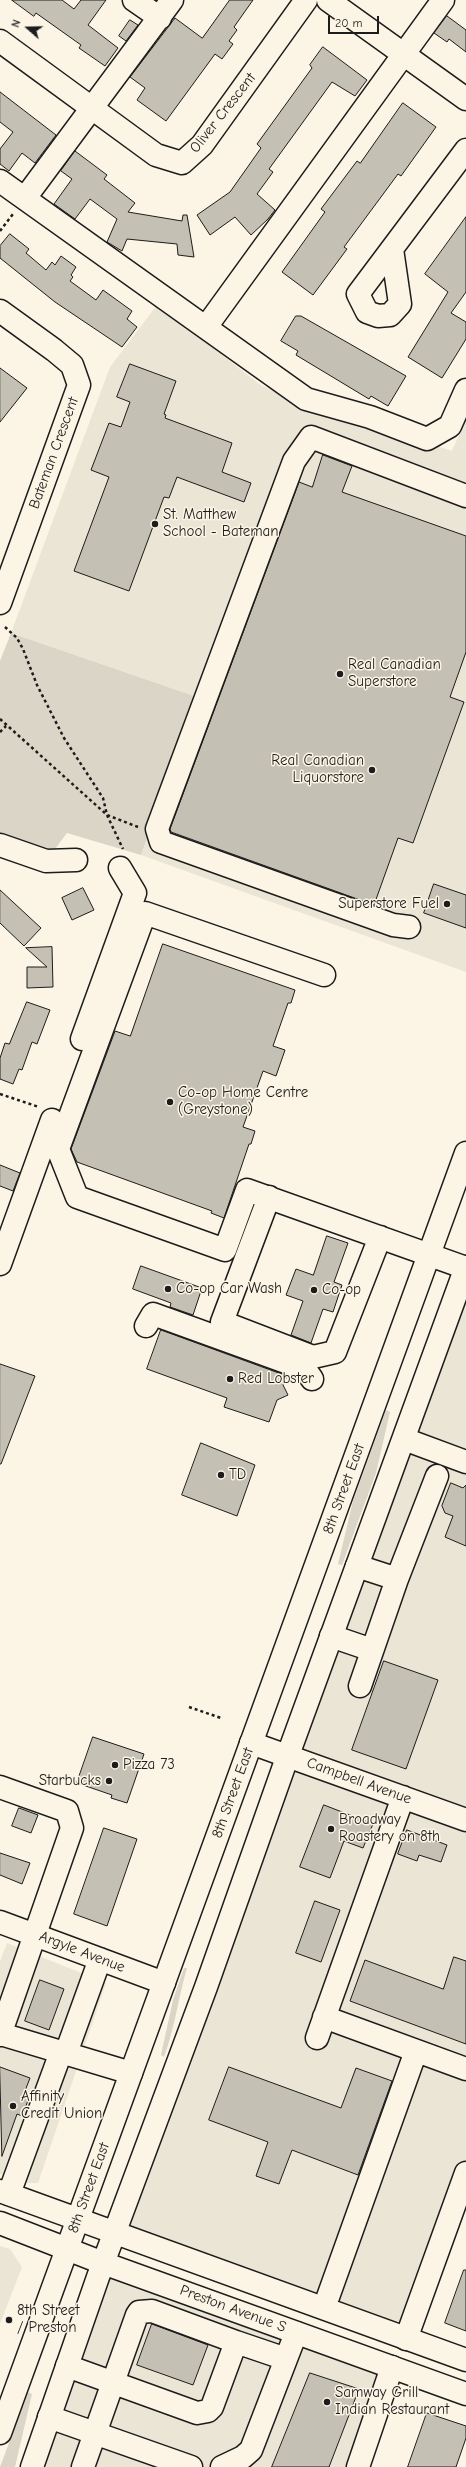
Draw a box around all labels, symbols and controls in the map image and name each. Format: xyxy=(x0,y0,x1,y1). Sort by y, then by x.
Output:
north arrow xyxy=(8,8,48,48)
scale bar xyxy=(330,8,381,34)
text: 20 m xyxy=(335,16,363,30)
text: N xyxy=(9,18,24,29)
street label: Oliver Crescent xyxy=(186,69,260,157)
street label: Bateman Crescent xyxy=(25,395,83,511)
place label: St. Matthew School - Bateman xyxy=(163,506,279,541)
marker: St. Matthew School - Bateman xyxy=(150,519,160,529)
place label: Real Canadian Superstore xyxy=(348,656,441,691)
marker: Real Canadian Superstore xyxy=(335,669,345,679)
place label: Real Canadian Liquorstore xyxy=(271,752,364,787)
marker: Real Canadian Liquorstore xyxy=(367,765,377,775)
place label: Superstore Fuel xyxy=(338,895,439,913)
marker: Superstore Fuel xyxy=(442,899,452,909)
place label: Co-op Home Centre (Greystone) xyxy=(178,1084,308,1119)
marker: Co-op Home Centre (Greystone) xyxy=(165,1097,175,1107)
place label: Co-op Car Wash xyxy=(176,1280,282,1298)
place label: Co-op xyxy=(322,1281,361,1299)
marker: Co-op Car Wash xyxy=(163,1284,173,1294)
marker: Co-op xyxy=(309,1285,319,1295)
place label: Red Lobster xyxy=(238,1370,314,1388)
marker: Red Lobster xyxy=(225,1374,235,1384)
street label: 8th Street East xyxy=(319,1441,369,1537)
place label: TD xyxy=(229,1466,246,1484)
marker: TD xyxy=(216,1470,226,1480)
street label: 8th Street East xyxy=(208,1745,258,1841)
street label: Campbell Avenue xyxy=(304,1754,414,1808)
place label: Pizza 73 xyxy=(123,1756,175,1774)
marker: Pizza 73 xyxy=(110,1760,120,1770)
place label: Starbucks xyxy=(39,1772,101,1790)
marker: Starbucks xyxy=(104,1776,114,1786)
place label: Broadway Roastery on 8th xyxy=(339,1811,440,1846)
marker: Broadway Roastery on 8th xyxy=(326,1824,336,1834)
street label: Argyle Avenue xyxy=(37,1927,127,1977)
place label: Affinity Credit Union xyxy=(21,2088,102,2123)
marker: Affinity Credit Union xyxy=(8,2101,18,2111)
street label: 8th Street East xyxy=(64,2140,114,2236)
street label: Preston Avenue S xyxy=(177,2281,289,2337)
place label: 8th Street / Preston xyxy=(17,2302,80,2337)
marker: 8th Street / Preston xyxy=(4,2315,14,2325)
place label: Samway Grill Indian Restaurant xyxy=(335,2384,449,2419)
marker: Samway Grill Indian Restaurant xyxy=(322,2397,332,2407)

